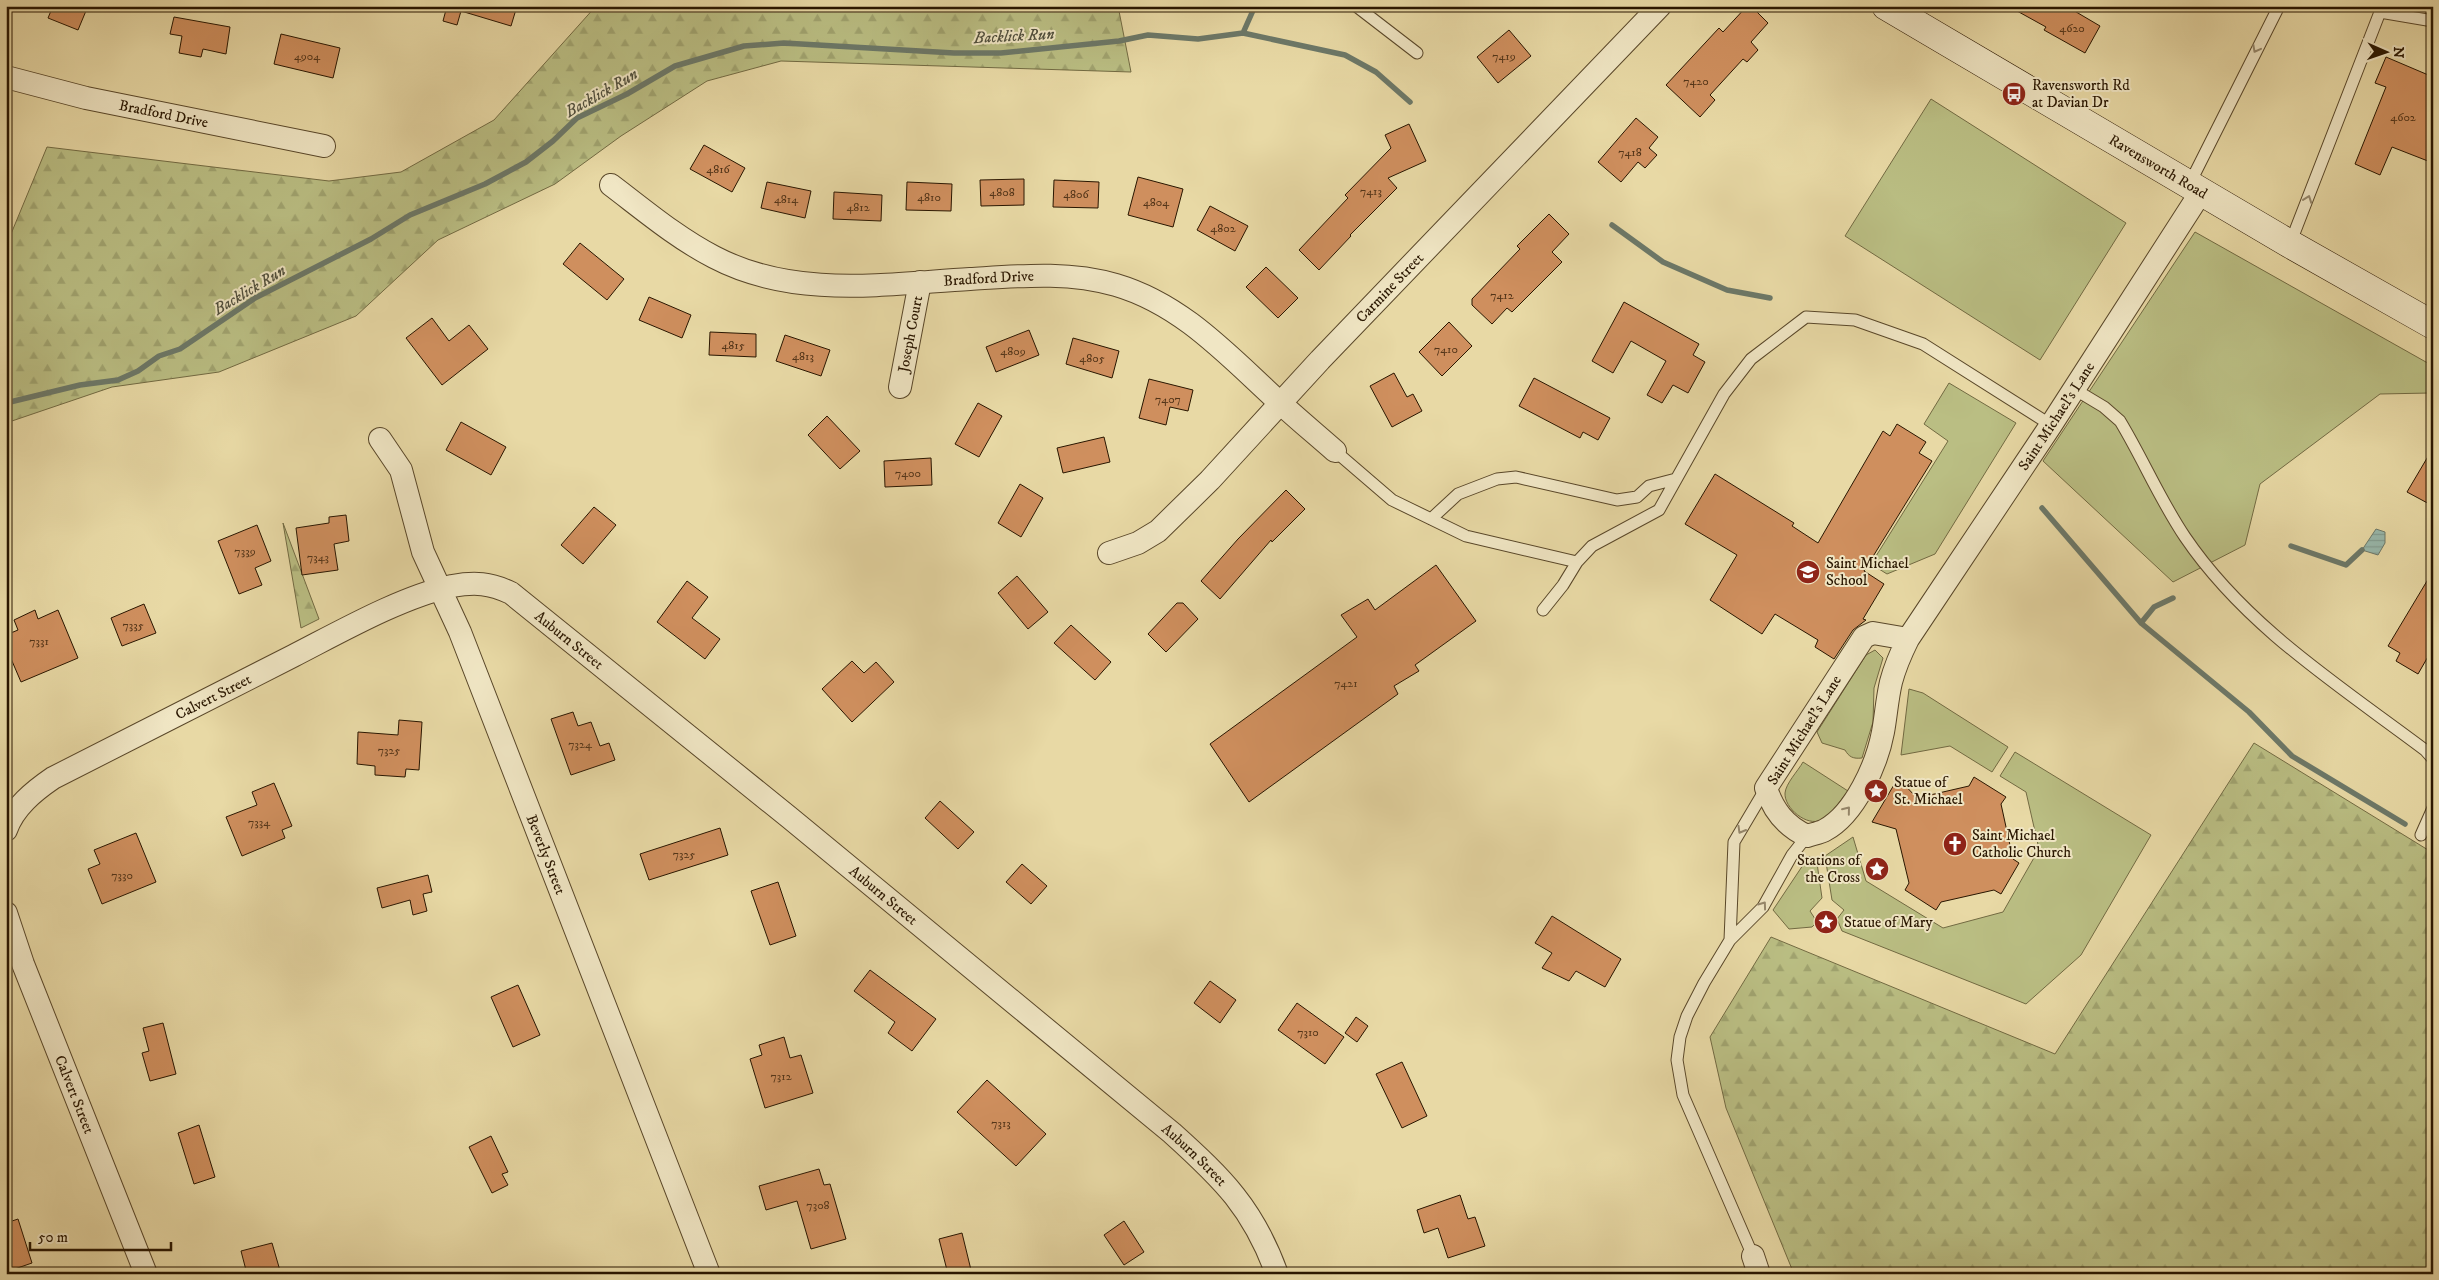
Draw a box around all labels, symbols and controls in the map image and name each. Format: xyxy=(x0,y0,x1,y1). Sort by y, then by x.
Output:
house number: 4620 xyxy=(2059,21,2085,36)
water label: Backlick Run xyxy=(972,24,1055,48)
north arrow xyxy=(2362,28,2412,78)
one-way arrow xyxy=(2253,44,2263,53)
text: N xyxy=(2389,46,2407,59)
house number: 4904 xyxy=(294,49,321,64)
house number: 7419 xyxy=(1492,49,1516,64)
water label: Backlick Run xyxy=(561,64,641,122)
house number: 7420 xyxy=(1683,74,1709,89)
place label: Ravensworth Rd at Davian Dr xyxy=(2032,76,2130,112)
bus stop icon: Ravensworth Rd at Davian Dr xyxy=(2001,81,2027,107)
street label: Bradford Drive xyxy=(117,96,210,132)
house number: 4602 xyxy=(2390,110,2416,125)
street label: Ravensworth Road xyxy=(2105,130,2211,204)
house number: 7418 xyxy=(1618,145,1642,160)
house number: 4816 xyxy=(706,162,731,177)
house number: 7413 xyxy=(1360,184,1382,199)
house number: 4808 xyxy=(989,185,1015,200)
house number: 4806 xyxy=(1063,187,1090,202)
house number: 4810 xyxy=(917,190,941,205)
house number: 4814 xyxy=(774,192,799,207)
house number: 4804 xyxy=(1143,195,1170,210)
one-way arrow xyxy=(2302,195,2312,204)
house number: 4812 xyxy=(846,200,870,215)
house number: 4802 xyxy=(1210,221,1236,236)
street label: Carmine Street xyxy=(1352,249,1428,327)
water label: Backlick Run xyxy=(209,261,289,320)
street label: Bradford Drive xyxy=(943,267,1034,291)
house number: 7412 xyxy=(1490,288,1514,303)
street label: Joseph Court xyxy=(894,294,927,376)
house number: 4815 xyxy=(721,338,745,353)
house number: 7410 xyxy=(1434,342,1458,357)
house number: 4809 xyxy=(1000,344,1026,359)
house number: 4813 xyxy=(792,349,814,364)
house number: 4805 xyxy=(1079,351,1105,366)
street label: Saint Michael's Lane xyxy=(2014,358,2099,474)
house number: 7407 xyxy=(1155,392,1181,407)
house number: 7400 xyxy=(895,466,921,481)
house number: 7339 xyxy=(234,544,256,559)
house number: 7343 xyxy=(307,550,329,565)
place label: Saint Michael School xyxy=(1826,554,1909,590)
school or university icon: Saint Michael School xyxy=(1795,559,1821,585)
street label: Auburn Street xyxy=(530,607,607,674)
house number: 7335 xyxy=(122,618,144,633)
house number: 7331 xyxy=(29,634,49,649)
street label: Calvert Street xyxy=(172,670,255,724)
street label: Saint Michael's Lane xyxy=(1763,672,1846,789)
house number: 7421 xyxy=(1334,676,1358,691)
house number: 7324 xyxy=(568,737,593,752)
house number: 7325 xyxy=(378,743,400,758)
place label: Statue of St. Michael xyxy=(1894,773,1963,809)
place icon: Statue of St. Michael xyxy=(1863,778,1889,804)
one-way arrow xyxy=(1841,807,1849,816)
street label: Beverly Street xyxy=(522,812,570,897)
house number: 7334 xyxy=(248,815,271,830)
one-way arrow xyxy=(1737,824,1747,833)
place label: Saint Michael Catholic Church xyxy=(1972,826,2071,862)
church icon: Saint Michael Catholic Church xyxy=(1942,831,1968,857)
house number: 7325 xyxy=(673,847,695,862)
place label: Stations of the Cross xyxy=(1797,851,1862,887)
place icon: Stations of the Cross xyxy=(1864,856,1890,882)
street label: Auburn Street xyxy=(845,862,922,930)
house number: 7330 xyxy=(111,868,133,883)
one-way arrow xyxy=(1757,901,1766,911)
place icon: Statue of Mary xyxy=(1813,909,1839,935)
place label: Statue of Mary xyxy=(1844,913,1933,932)
house number: 7310 xyxy=(1297,1025,1319,1040)
street label: Calvert Street xyxy=(50,1053,98,1137)
house number: 7312 xyxy=(770,1069,792,1084)
house number: 7313 xyxy=(991,1116,1011,1131)
street label: Auburn Street xyxy=(1158,1119,1231,1191)
house number: 7308 xyxy=(806,1198,830,1213)
scale bar xyxy=(30,1220,171,1252)
text: 50 m xyxy=(38,1228,68,1247)

